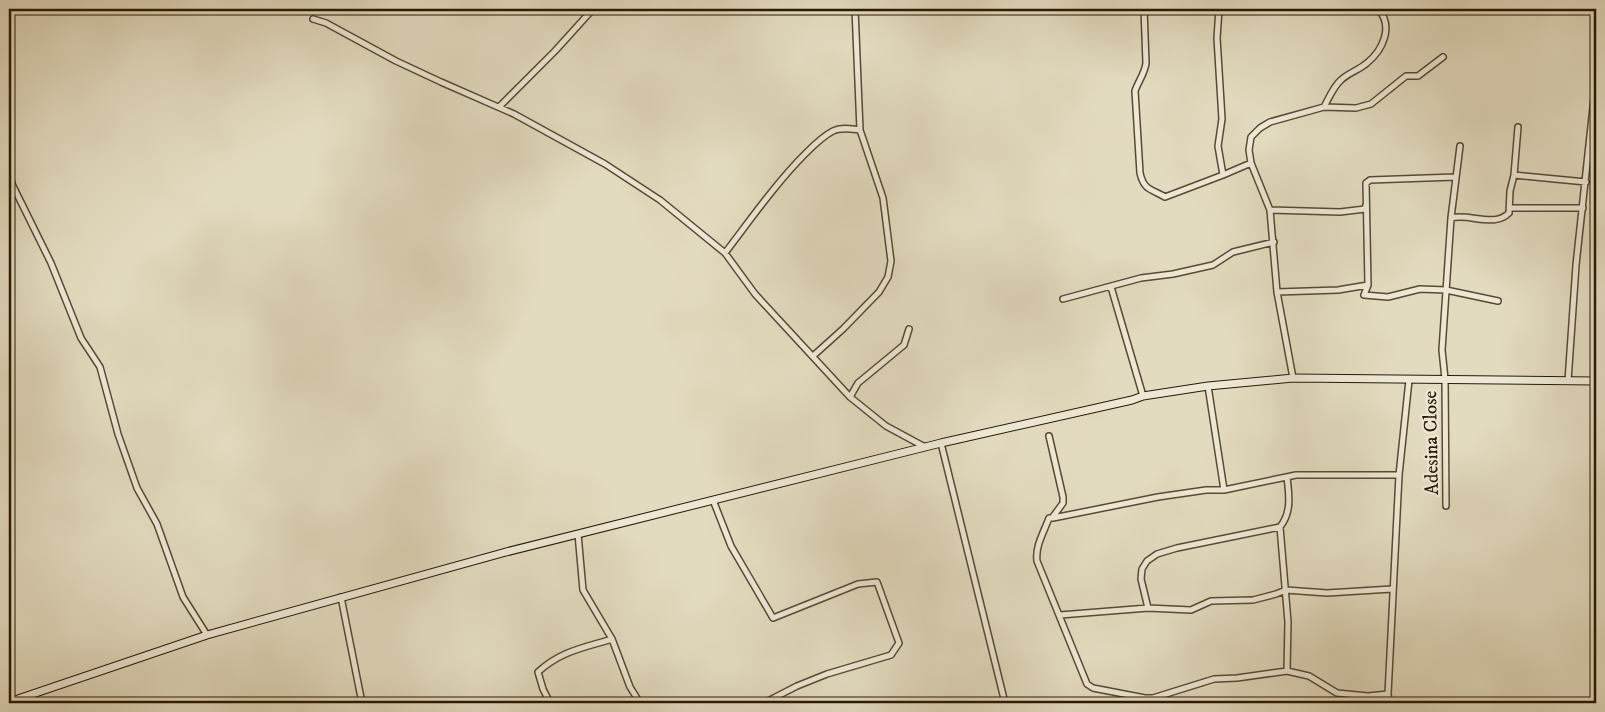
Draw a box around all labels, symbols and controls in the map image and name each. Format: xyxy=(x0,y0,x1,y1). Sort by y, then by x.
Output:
street label: Adesina Close xyxy=(1419,390,1444,495)

